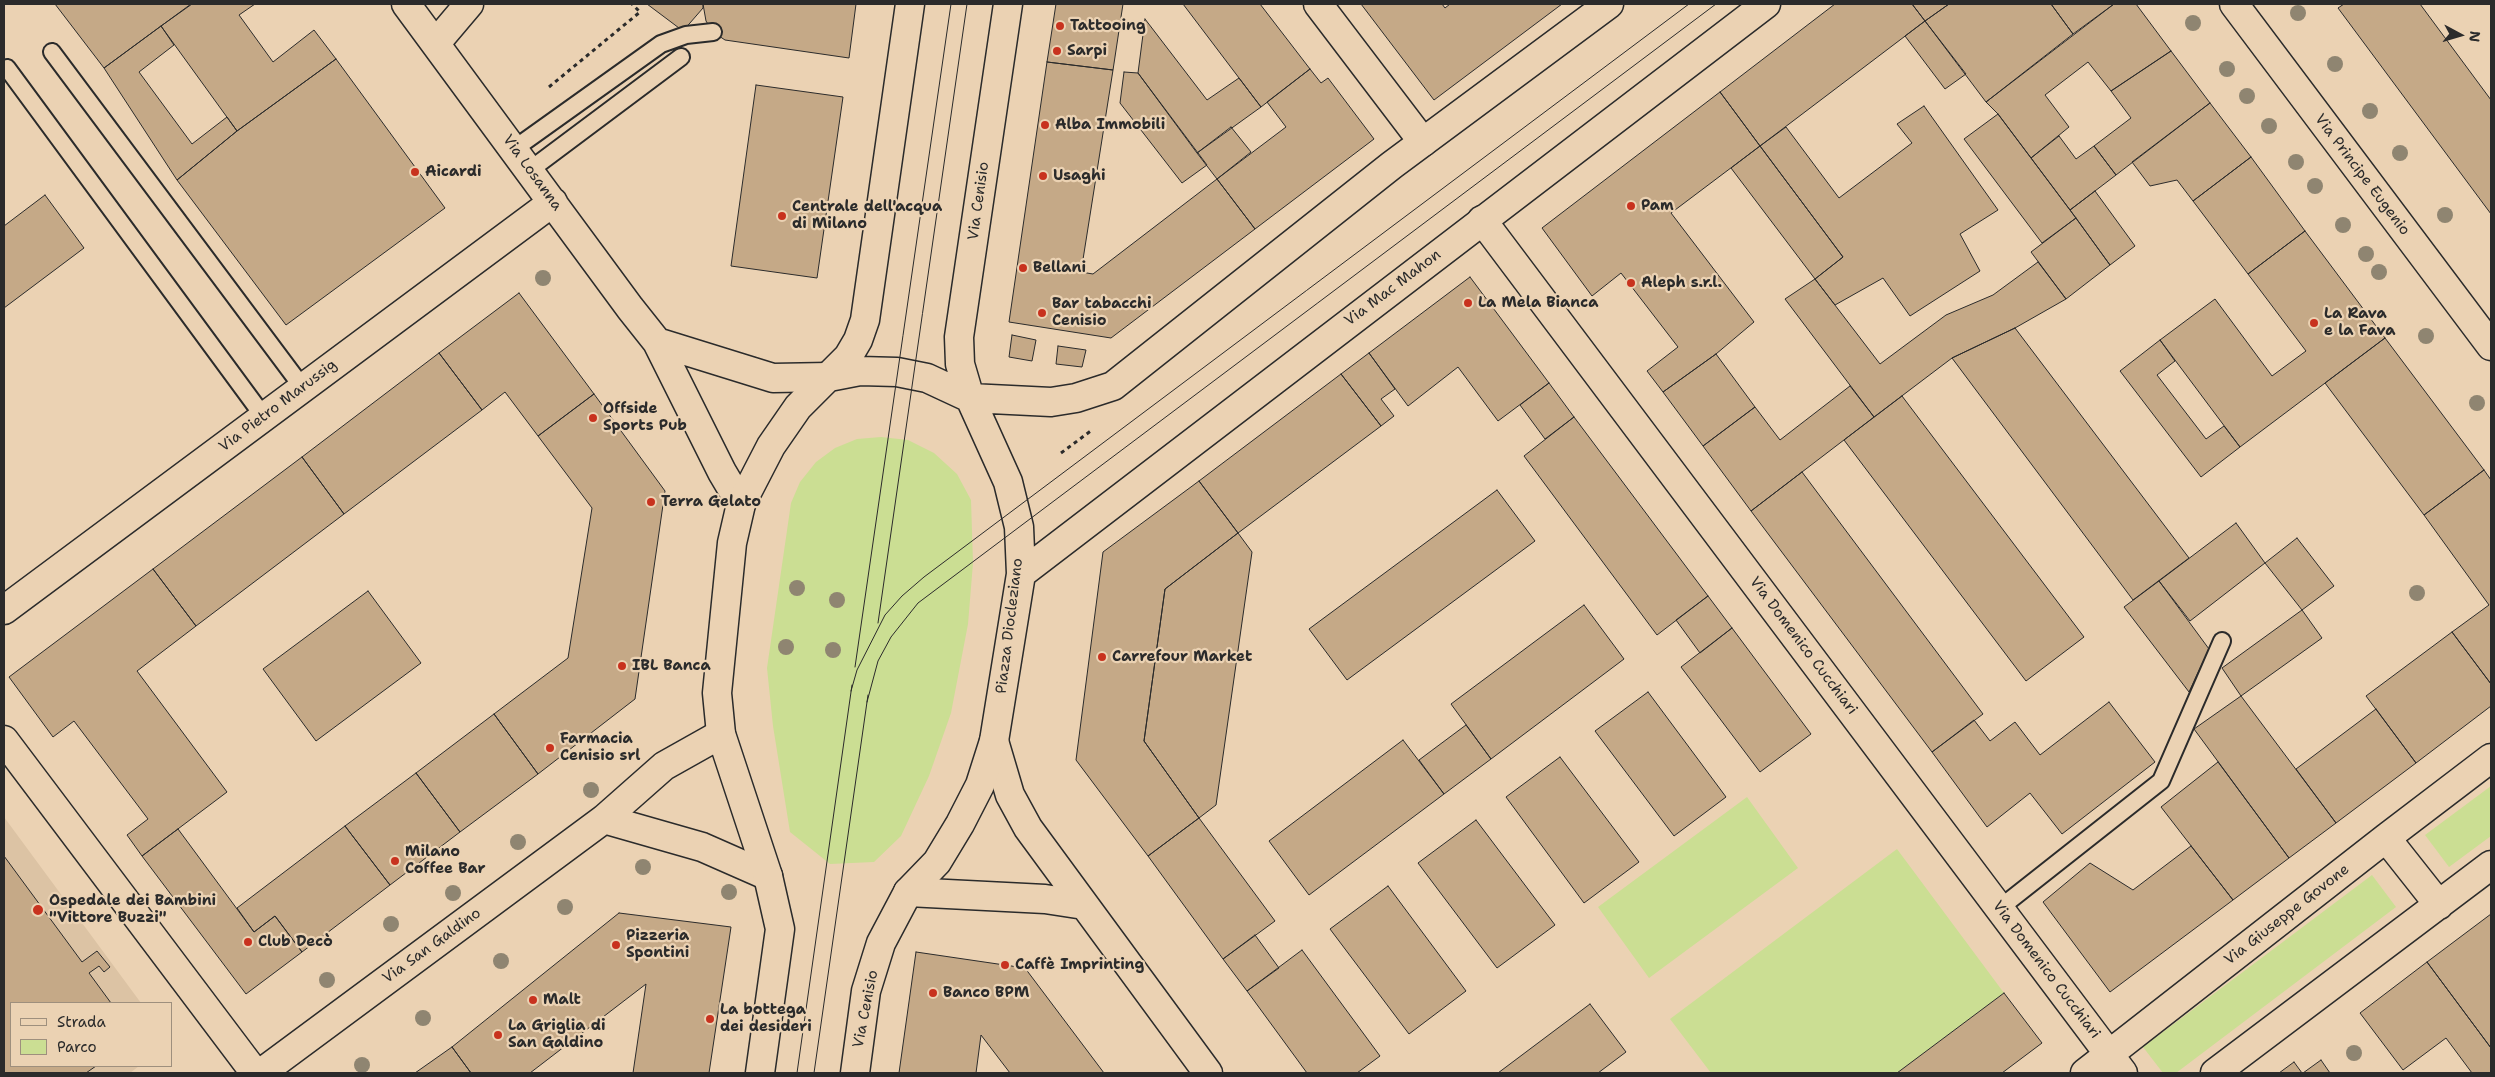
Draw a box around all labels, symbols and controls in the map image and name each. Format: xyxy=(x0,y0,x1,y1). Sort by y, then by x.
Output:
north arrow xyxy=(2435,10,2485,60)
place label: Tattooing xyxy=(1070,17,1146,35)
marker: Tattooing xyxy=(1054,20,1066,32)
text: N xyxy=(2465,30,2484,43)
place label: Sarpi xyxy=(1067,42,1107,60)
marker: Sarpi xyxy=(1051,45,1063,57)
street label: Via Principe Eugenio xyxy=(2311,111,2413,239)
place label: Alba Immobili xyxy=(1055,116,1165,134)
marker: Alba Immobili xyxy=(1039,119,1051,131)
street label: Via Losanna xyxy=(498,131,566,215)
street label: Via Cenisio xyxy=(965,161,993,241)
place label: Aicardi xyxy=(425,163,482,181)
marker: Aicardi xyxy=(409,166,421,178)
place label: Usaghi xyxy=(1053,167,1106,185)
marker: Usaghi xyxy=(1037,170,1049,182)
place label: Pam xyxy=(1641,197,1674,215)
place label: Centrale dell'acqua di Milano xyxy=(792,198,942,233)
marker: Pam xyxy=(1625,200,1637,212)
marker: Centrale dell'acqua di Milano xyxy=(776,210,788,222)
street label: Via Mac Mahon xyxy=(1341,246,1445,330)
place label: Bellani xyxy=(1033,259,1086,277)
marker: Bellani xyxy=(1017,262,1029,274)
place label: Aleph s.r.l. xyxy=(1641,274,1722,292)
marker: Aleph s.r.l. xyxy=(1625,277,1637,289)
place label: La Mela Bianca xyxy=(1478,294,1598,312)
place label: Bar tabacchi Cenisio xyxy=(1052,295,1152,330)
marker: La Mela Bianca xyxy=(1462,297,1474,309)
place label: La Rava e la Fava xyxy=(2324,305,2395,340)
marker: Bar tabacchi Cenisio xyxy=(1036,307,1048,319)
marker: La Rava e la Fava xyxy=(2308,317,2320,329)
street label: Via Pietro Marussig xyxy=(216,356,340,456)
place label: Offside Sports Pub xyxy=(603,400,687,435)
marker: Offside Sports Pub xyxy=(587,412,599,424)
place label: Terra Gelato xyxy=(661,493,761,511)
marker: Terra Gelato xyxy=(645,496,657,508)
street label: Piazza Diocleziano xyxy=(993,557,1027,695)
street label: Via Domenico Cucchiari xyxy=(1745,573,1861,719)
place label: Carrefour Market xyxy=(1112,648,1252,666)
marker: Carrefour Market xyxy=(1096,651,1108,663)
place label: IBL Banca xyxy=(632,657,711,675)
marker: IBL Banca xyxy=(616,660,628,672)
place label: Farmacia Cenisio srl xyxy=(560,730,641,765)
marker: Farmacia Cenisio srl xyxy=(544,742,556,754)
place label: Milano Coffee Bar xyxy=(405,843,486,878)
marker: Milano Coffee Bar xyxy=(389,855,401,867)
street label: Via Giuseppe Govone xyxy=(2221,861,2353,969)
place label: Ospedale dei Bambini "Vittore Buzzi" xyxy=(49,892,216,927)
street label: Via Domenico Cucchiari xyxy=(1988,897,2104,1043)
marker: Ospedale dei Bambini "Vittore Buzzi" xyxy=(31,903,45,917)
street label: Via San Galdino xyxy=(379,904,485,988)
place label: Pizzeria Spontini xyxy=(626,927,689,962)
place label: Club Decò xyxy=(258,933,333,951)
marker: Club Decò xyxy=(242,936,254,948)
marker: Pizzeria Spontini xyxy=(610,939,622,951)
place label: Caffè Imprinting xyxy=(1015,956,1144,974)
marker: Caffè Imprinting xyxy=(999,959,1011,971)
street label: Via Cenisio xyxy=(850,969,882,1049)
place label: Banco BPM xyxy=(943,984,1029,1002)
marker: Banco BPM xyxy=(927,987,939,999)
place label: Malt xyxy=(543,991,581,1009)
marker: Malt xyxy=(527,994,539,1006)
place label: La bottega dei desideri xyxy=(720,1001,812,1036)
legend xyxy=(10,1002,172,1067)
text: Strada xyxy=(57,1012,106,1032)
marker: La bottega dei desideri xyxy=(704,1013,716,1025)
place label: La Griglia di San Galdino xyxy=(508,1017,605,1052)
marker: La Griglia di San Galdino xyxy=(492,1029,504,1041)
text: Parco xyxy=(57,1037,97,1057)

